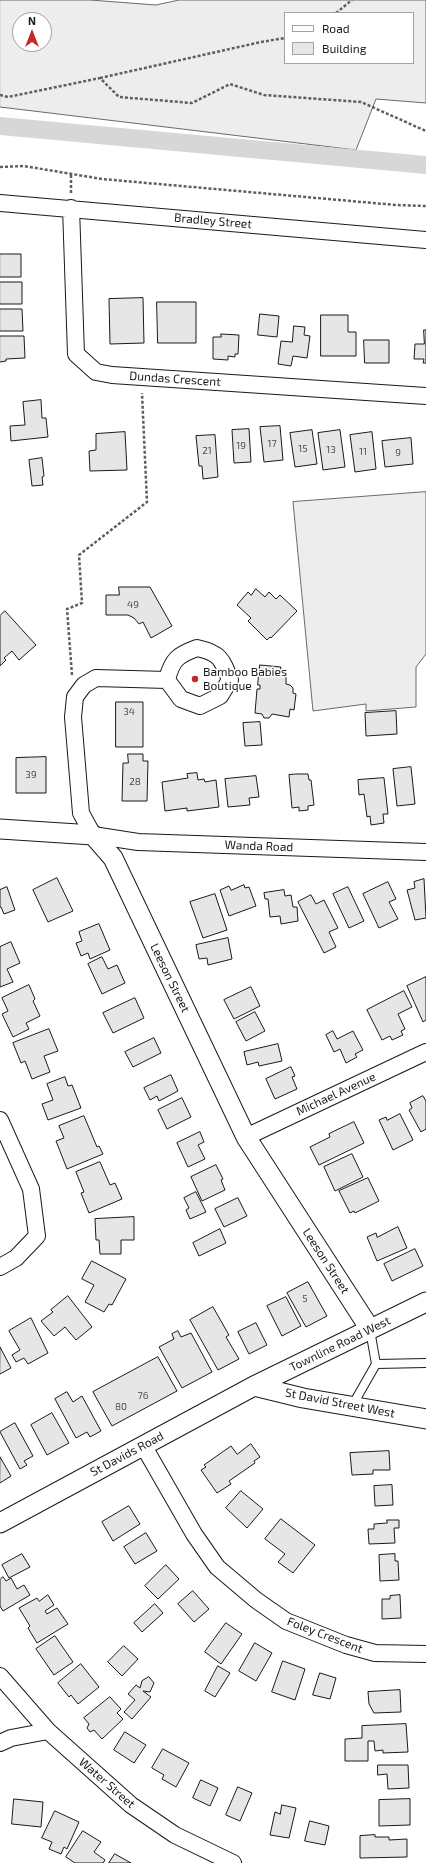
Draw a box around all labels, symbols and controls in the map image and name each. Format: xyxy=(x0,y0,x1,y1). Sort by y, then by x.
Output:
north arrow xyxy=(12,12,52,52)
legend xyxy=(284,12,414,64)
text: N xyxy=(28,14,36,27)
text: Road xyxy=(322,21,350,35)
text: Building xyxy=(322,41,366,55)
street label: Bradley Street xyxy=(173,210,253,232)
street label: Dundas Crescent xyxy=(129,369,221,389)
house number: 17 xyxy=(267,438,277,450)
house number: 19 xyxy=(236,440,246,452)
house number: 15 xyxy=(298,443,308,455)
house number: 13 xyxy=(326,444,336,456)
house number: 21 xyxy=(202,445,212,457)
house number: 11 xyxy=(359,446,367,458)
house number: 9 xyxy=(395,447,401,459)
house number: 49 xyxy=(127,599,139,611)
place label: Bamboo Babies Boutique xyxy=(203,665,287,693)
marker: Bamboo Babies Boutique xyxy=(190,674,200,684)
house number: 34 xyxy=(123,706,135,718)
house number: 39 xyxy=(25,769,37,781)
house number: 28 xyxy=(129,776,141,788)
street label: Wanda Road xyxy=(224,838,294,854)
street label: Leeson Street xyxy=(147,941,193,1015)
street label: Michael Avenue xyxy=(294,1069,378,1119)
street label: Leeson Street xyxy=(300,1226,352,1296)
house number: 5 xyxy=(302,1293,308,1305)
street label: Townline Road West xyxy=(287,1313,393,1375)
street label: St David Street West xyxy=(284,1385,396,1421)
house number: 76 xyxy=(138,1390,148,1402)
house number: 80 xyxy=(115,1401,127,1413)
street label: St Davids Road xyxy=(88,1429,166,1479)
street label: Foley Crescent xyxy=(285,1614,365,1656)
street label: Water Street xyxy=(76,1755,138,1811)

